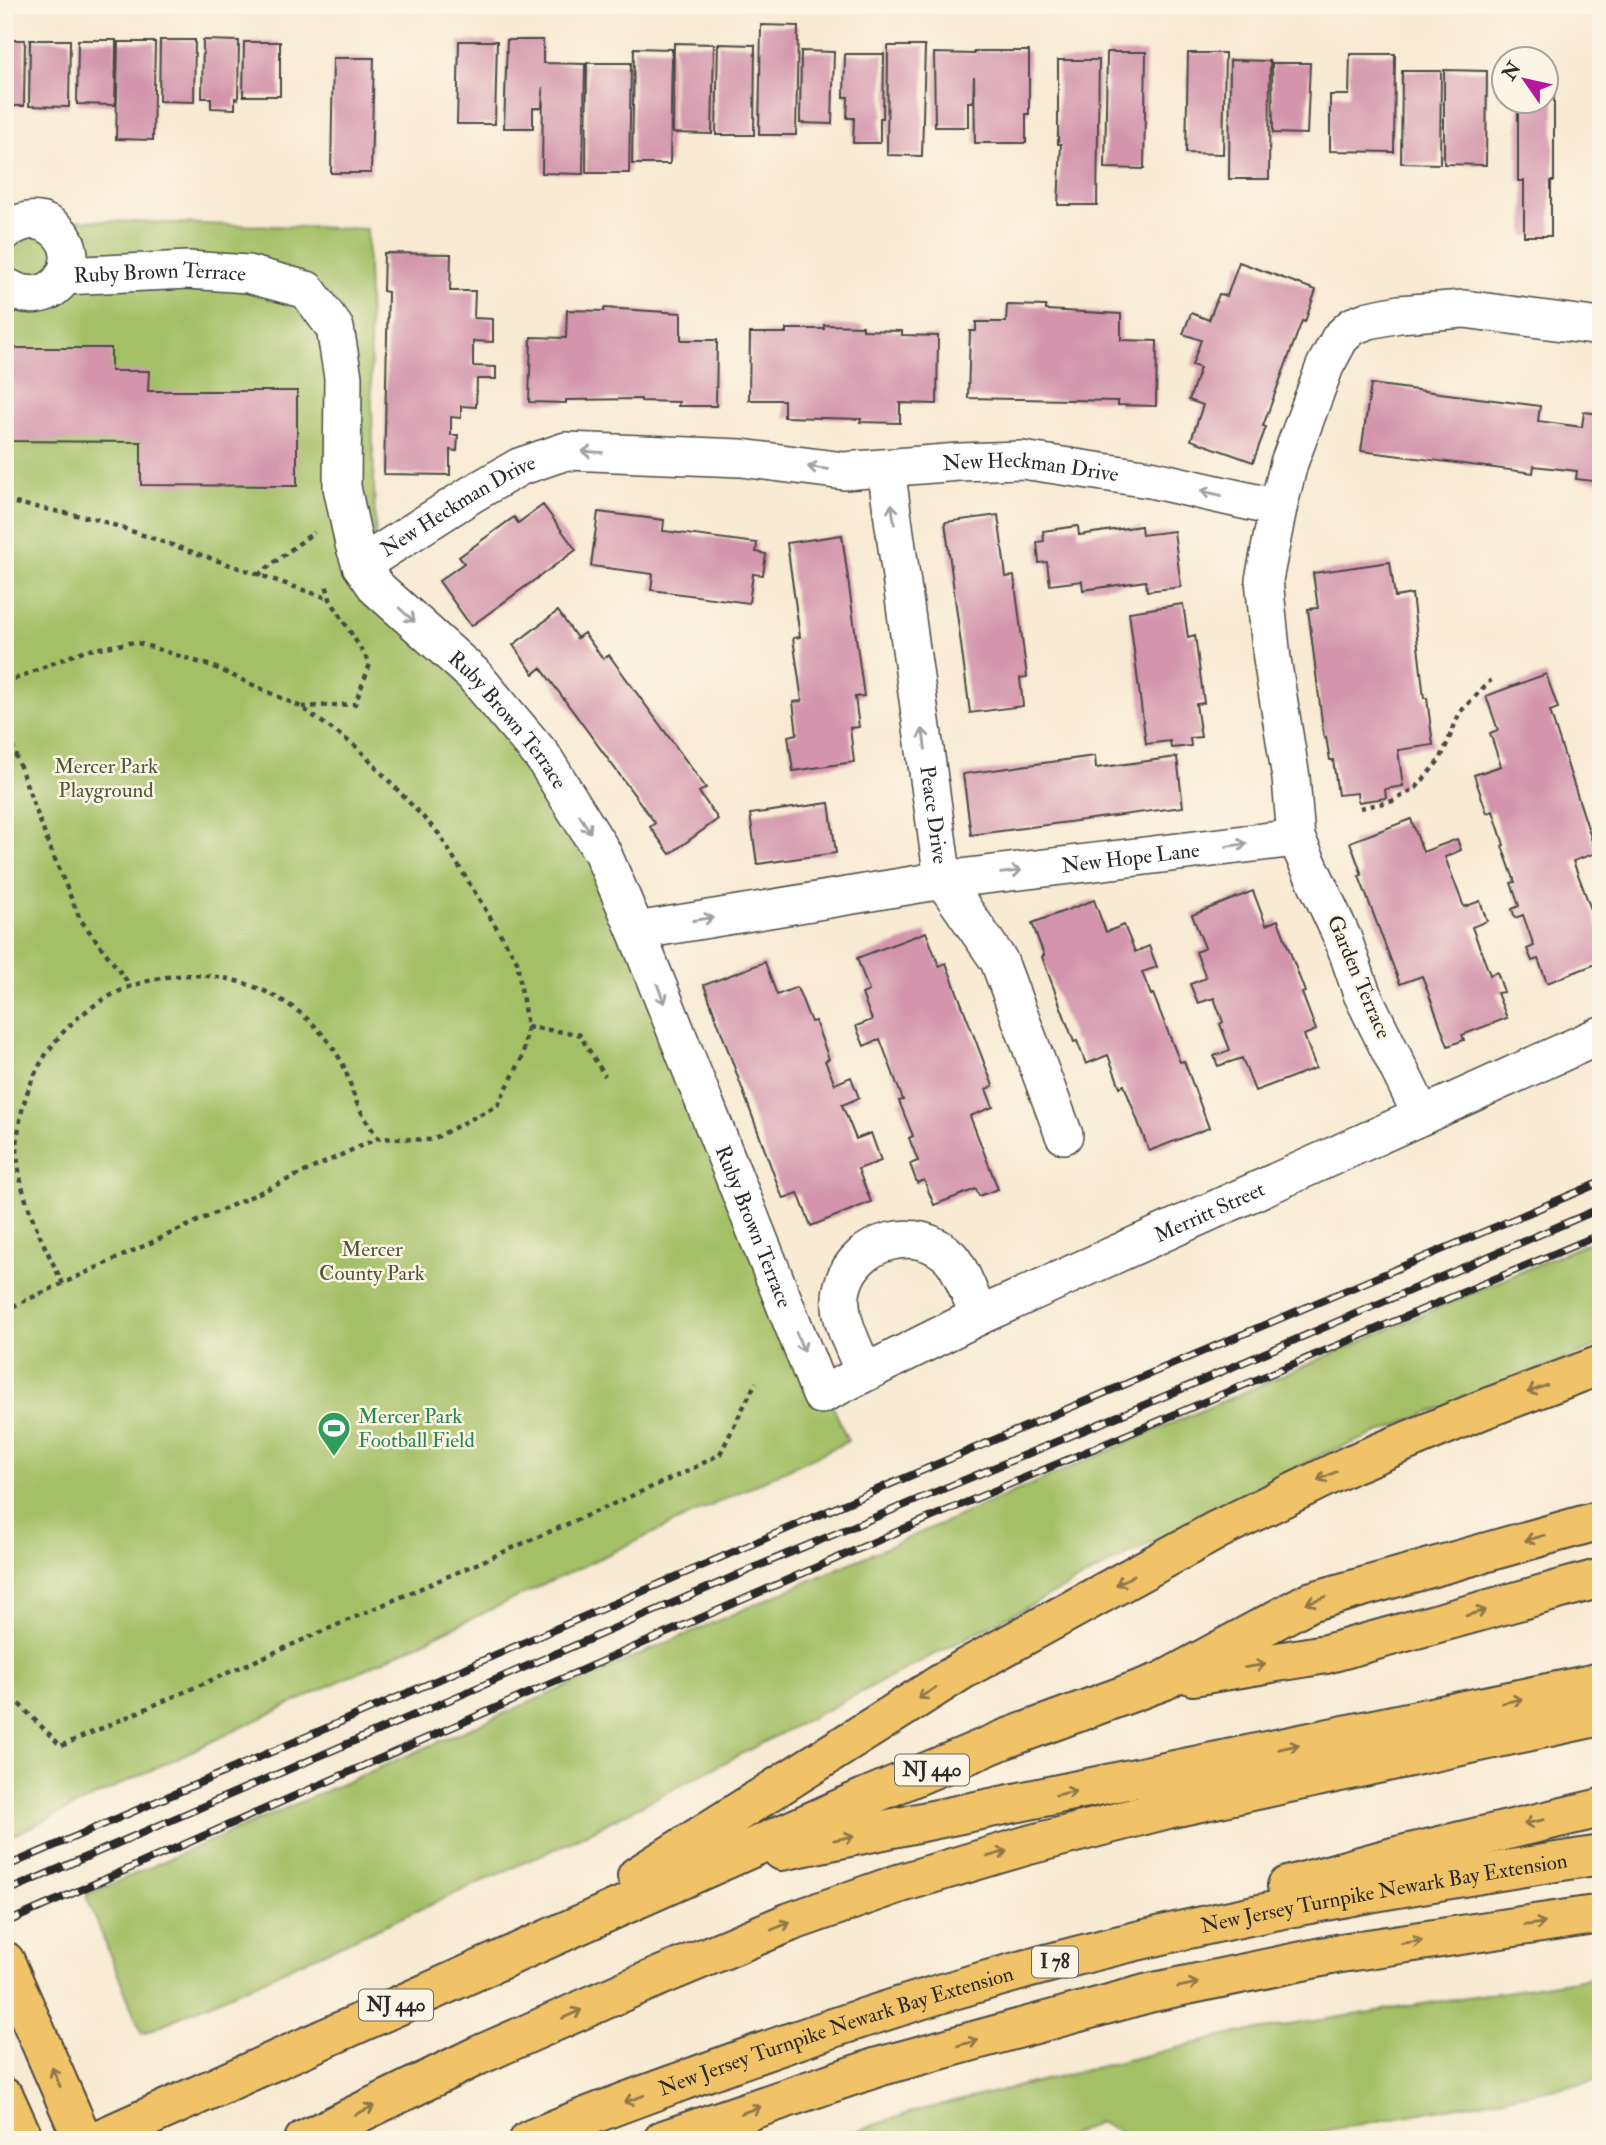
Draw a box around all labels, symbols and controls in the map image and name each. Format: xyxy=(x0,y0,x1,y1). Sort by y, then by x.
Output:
north arrow xyxy=(1490,46,1560,116)
text: N xyxy=(1496,56,1527,86)
street label: Ruby Brown Terrace xyxy=(73,256,247,289)
one-way arrow xyxy=(580,445,603,458)
street label: New Heckman Drive xyxy=(942,447,1121,488)
street label: New Heckman Drive xyxy=(375,449,539,563)
one-way arrow xyxy=(808,461,830,474)
one-way arrow xyxy=(1200,486,1223,500)
one-way arrow xyxy=(886,503,899,526)
one-way arrow xyxy=(398,606,415,623)
street label: Ruby Brown Terrace xyxy=(443,645,573,794)
one-way arrow xyxy=(917,728,930,751)
park label: Mercer Park Playground xyxy=(54,753,158,804)
street label: Peace Drive xyxy=(914,764,954,866)
one-way arrow xyxy=(577,814,592,833)
street label: New Hope Lane xyxy=(1060,836,1201,879)
one-way arrow xyxy=(1225,839,1248,852)
one-way arrow xyxy=(999,865,1022,878)
street label: Garden Terrace xyxy=(1321,911,1397,1043)
one-way arrow xyxy=(691,912,714,925)
one-way arrow xyxy=(656,983,669,1004)
street label: Ruby Brown Terrace xyxy=(709,1141,798,1312)
street label: Merritt Street xyxy=(1150,1175,1269,1249)
park label: Mercer County Park xyxy=(319,1236,425,1287)
one-way arrow xyxy=(794,1331,807,1352)
one-way arrow xyxy=(1526,1383,1548,1396)
place label: Mercer Park Football Field xyxy=(358,1403,475,1454)
sports icon: Mercer Park Football Field xyxy=(315,1409,353,1458)
one-way arrow xyxy=(1317,1470,1338,1483)
one-way arrow xyxy=(1524,1532,1547,1545)
one-way arrow xyxy=(1115,1574,1136,1587)
one-way arrow xyxy=(1306,1595,1328,1607)
one-way arrow xyxy=(1465,1605,1487,1618)
one-way arrow xyxy=(1243,1659,1266,1672)
one-way arrow xyxy=(918,1685,937,1700)
one-way arrow xyxy=(1500,1693,1523,1707)
one-way arrow xyxy=(1277,1739,1300,1753)
road number: NJ 440 xyxy=(895,1754,969,1786)
one-way arrow xyxy=(1054,1785,1077,1799)
one-way arrow xyxy=(1523,1816,1546,1830)
one-way arrow xyxy=(832,1831,855,1845)
one-way arrow xyxy=(986,1847,1008,1860)
street label: New Jersey Turnpike Newark Bay Extension xyxy=(1198,1847,1569,1939)
one-way arrow xyxy=(1524,1917,1546,1930)
one-way arrow xyxy=(770,1918,791,1931)
one-way arrow xyxy=(1400,1935,1423,1948)
road number: I 78 xyxy=(1032,1946,1078,1978)
street label: New Jersey Turnpike Newark Bay Extension xyxy=(655,1960,1017,2102)
one-way arrow xyxy=(1176,1977,1199,1991)
road number: NJ 440 xyxy=(359,1990,433,2021)
one-way arrow xyxy=(560,2007,582,2020)
one-way arrow xyxy=(957,2035,979,2048)
one-way arrow xyxy=(49,2067,62,2088)
one-way arrow xyxy=(624,2094,646,2106)
one-way arrow xyxy=(354,2103,375,2116)
one-way arrow xyxy=(740,2103,762,2115)

